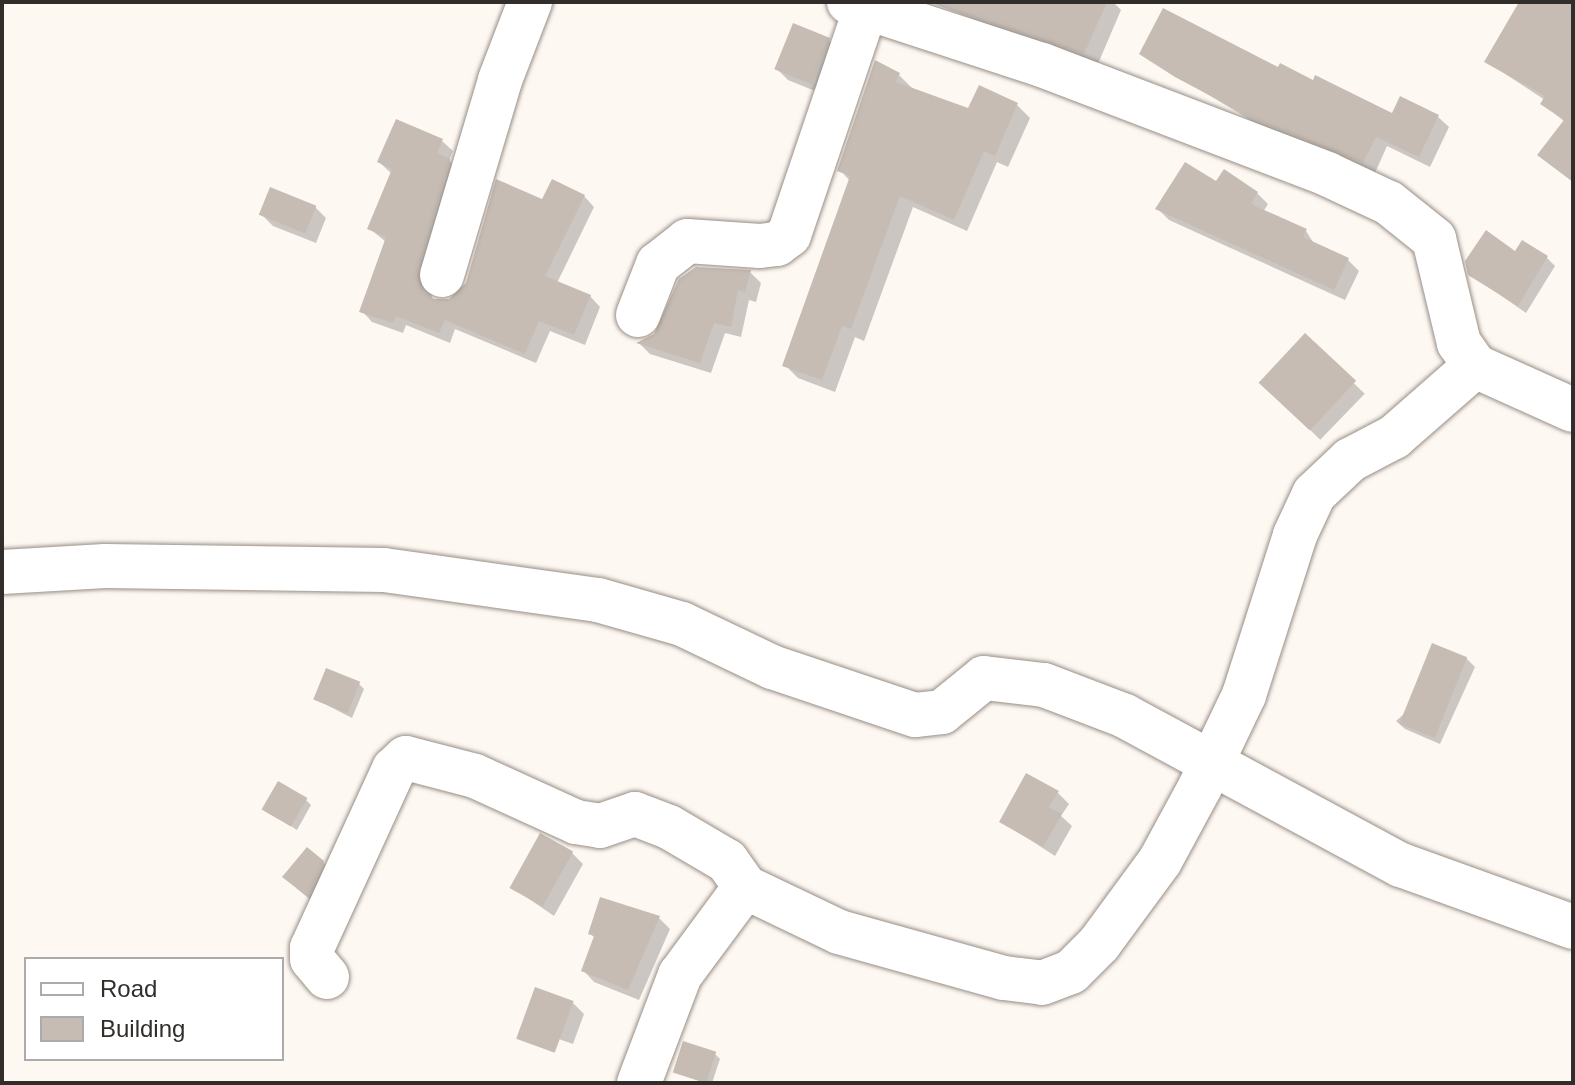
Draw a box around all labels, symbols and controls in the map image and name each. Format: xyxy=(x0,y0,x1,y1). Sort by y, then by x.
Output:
legend xyxy=(24,957,284,1061)
text: Road xyxy=(100,975,157,1002)
text: Building xyxy=(100,1015,185,1042)

